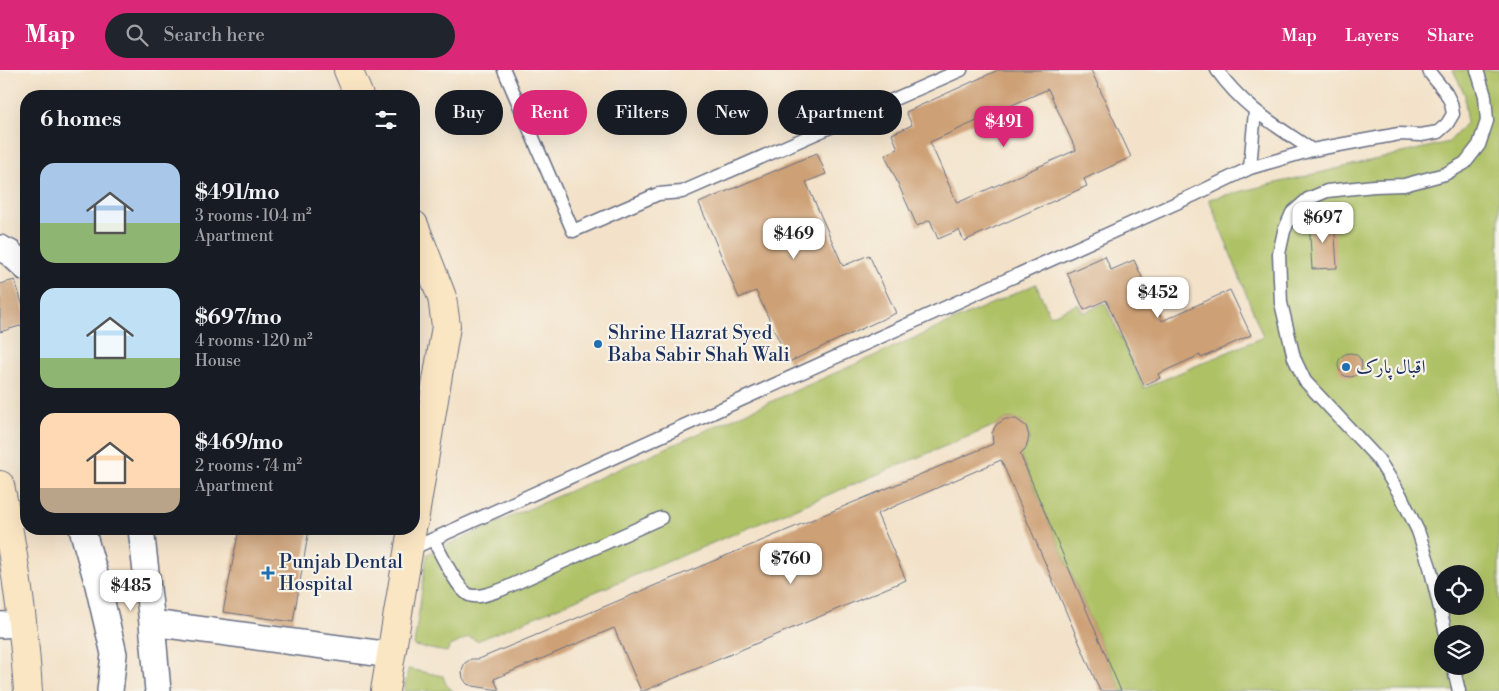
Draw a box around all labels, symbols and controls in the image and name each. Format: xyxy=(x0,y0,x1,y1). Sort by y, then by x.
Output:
search box xyxy=(105,13,455,58)
text: Map xyxy=(25,20,75,50)
icon: search xyxy=(123,21,151,49)
text: Search here xyxy=(163,23,265,47)
text: Map xyxy=(1282,24,1317,47)
text: Layers xyxy=(1345,24,1399,47)
text: Share xyxy=(1427,24,1474,47)
chip: Buy xyxy=(435,90,503,135)
chip: Rent xyxy=(513,90,587,135)
chip: Filters xyxy=(597,90,687,135)
chip: New xyxy=(697,90,768,135)
chip: Apartment xyxy=(778,90,902,135)
icon: filters xyxy=(372,106,400,134)
pin: $491 xyxy=(974,106,1034,148)
text: 6 homes xyxy=(40,107,121,133)
text: $491 xyxy=(985,112,1023,132)
text: $491/mo xyxy=(195,180,280,206)
icon: home xyxy=(80,183,140,243)
pin: $697 xyxy=(1293,202,1353,244)
text: 3 rooms · 104 m² xyxy=(195,206,312,226)
text: $697 xyxy=(1303,208,1343,228)
pin: $469 xyxy=(764,218,824,260)
text: $469 xyxy=(774,224,814,244)
text: Apartment xyxy=(195,226,274,246)
pin: $452 xyxy=(1128,276,1188,319)
text: $452 xyxy=(1138,283,1178,303)
text: $697/mo xyxy=(195,305,282,331)
icon: home xyxy=(80,308,140,368)
place label: Shrine Hazrat Syed Baba Sabir Shah Wali xyxy=(607,321,790,367)
text: 4 rooms · 120 m² xyxy=(195,331,313,351)
marker: Shrine Hazrat Syed Baba Sabir Shah Wali xyxy=(592,338,604,350)
text: House xyxy=(195,351,241,371)
place label: اقبال پارک xyxy=(1356,355,1426,380)
marker: اقبال پارک xyxy=(1340,361,1352,373)
text: $469/mo xyxy=(195,430,283,456)
icon: home xyxy=(80,433,140,493)
text: 2 rooms · 74 m² xyxy=(195,456,302,476)
text: Apartment xyxy=(195,476,274,496)
pin: $760 xyxy=(761,542,821,585)
text: $760 xyxy=(771,549,811,569)
place label: Punjab Dental Hospital xyxy=(279,550,403,596)
map controls xyxy=(1434,565,1484,675)
button: locate xyxy=(1434,565,1484,615)
marker: Punjab Dental Hospital xyxy=(261,566,275,580)
pin: $485 xyxy=(101,570,161,612)
text: $485 xyxy=(111,576,151,596)
button: layers xyxy=(1434,625,1484,675)

